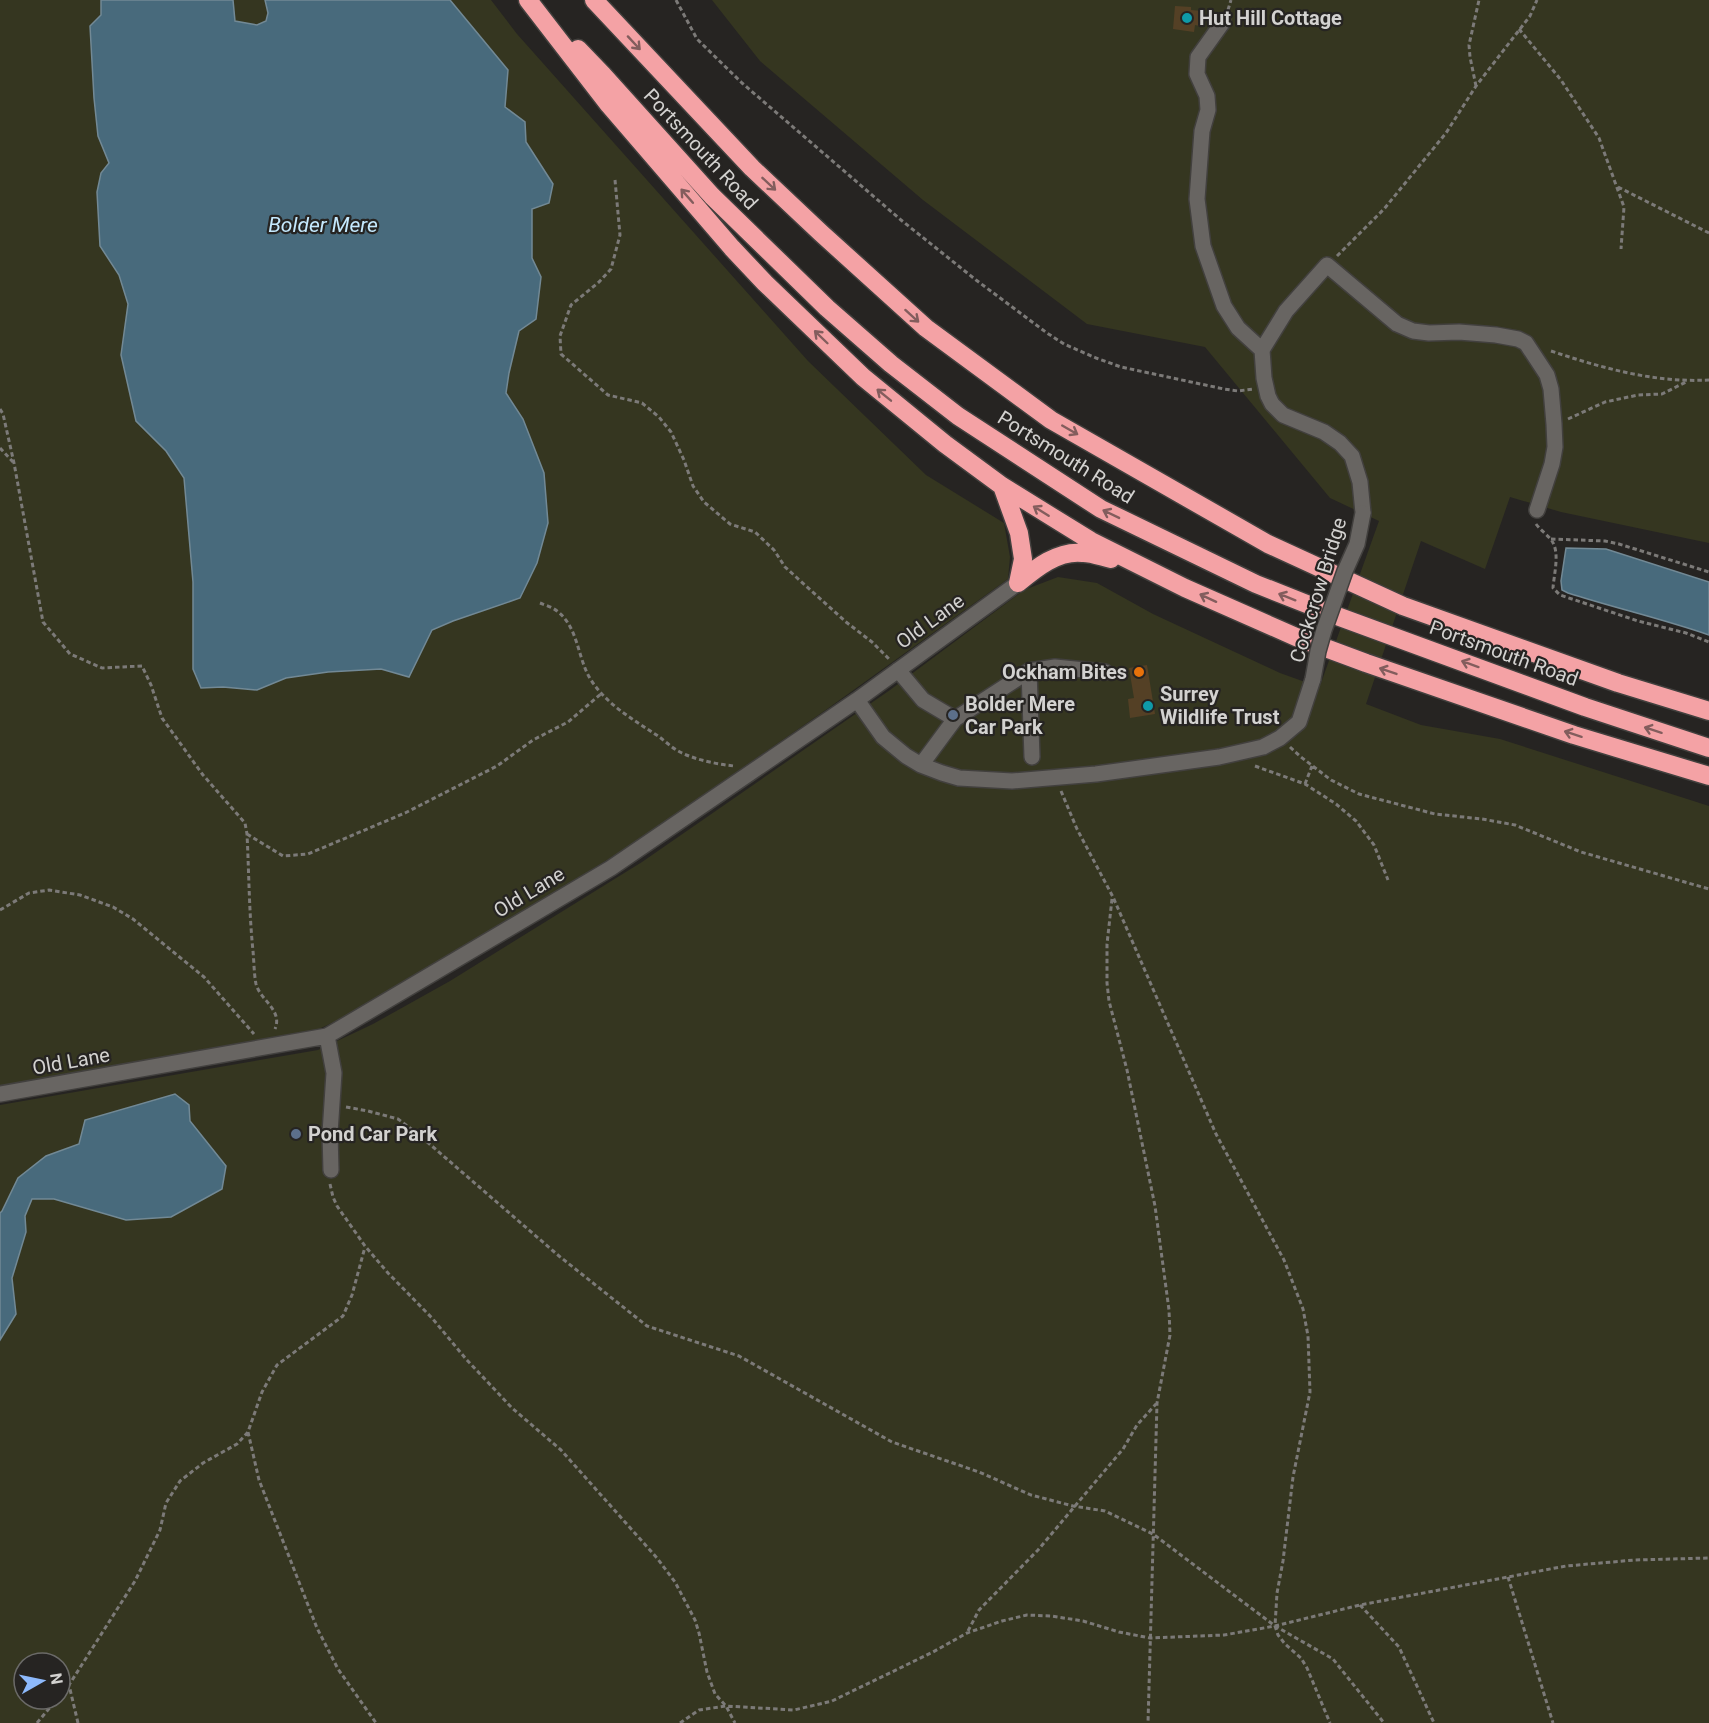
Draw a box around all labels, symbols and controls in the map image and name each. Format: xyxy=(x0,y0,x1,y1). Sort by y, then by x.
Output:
place label: Hut Hill Cottage xyxy=(1199,6,1342,30)
marker: Hut Hill Cottage xyxy=(1180,11,1194,25)
one-way arrow xyxy=(627,35,641,50)
street label: Portsmouth Road xyxy=(639,84,763,214)
one-way arrow xyxy=(761,177,776,191)
one-way arrow xyxy=(680,189,694,204)
water label: Bolder Mere xyxy=(268,213,378,237)
one-way arrow xyxy=(905,309,920,323)
one-way arrow xyxy=(813,330,828,344)
one-way arrow xyxy=(877,388,893,401)
street label: Portsmouth Road xyxy=(993,405,1139,509)
one-way arrow xyxy=(1061,425,1078,437)
one-way arrow xyxy=(1033,505,1050,517)
one-way arrow xyxy=(1102,507,1120,519)
street label: Cockcrow Bridge xyxy=(1285,515,1351,665)
street label: Old Lane xyxy=(891,588,969,654)
one-way arrow xyxy=(1278,590,1297,601)
one-way arrow xyxy=(1199,592,1217,604)
street label: Portsmouth Road xyxy=(1426,615,1582,691)
one-way arrow xyxy=(1461,658,1480,669)
place label: Ockham Bites xyxy=(1002,660,1127,684)
one-way arrow xyxy=(1379,664,1398,675)
marker: Ockham Bites xyxy=(1132,665,1146,679)
place label: Surrey Wildlife Trust xyxy=(1160,682,1280,729)
place label: Bolder Mere Car Park xyxy=(965,692,1075,739)
marker: Surrey Wildlife Trust xyxy=(1141,699,1155,713)
marker: Bolder Mere Car Park xyxy=(946,708,960,722)
one-way arrow xyxy=(1644,724,1663,735)
one-way arrow xyxy=(1564,728,1583,739)
street label: Old Lane xyxy=(489,862,569,922)
street label: Old Lane xyxy=(30,1042,112,1080)
place label: Pond Car Park xyxy=(308,1122,437,1146)
marker: Pond Car Park xyxy=(289,1127,303,1141)
north arrow xyxy=(12,1651,72,1711)
text: N xyxy=(46,1672,67,1686)

